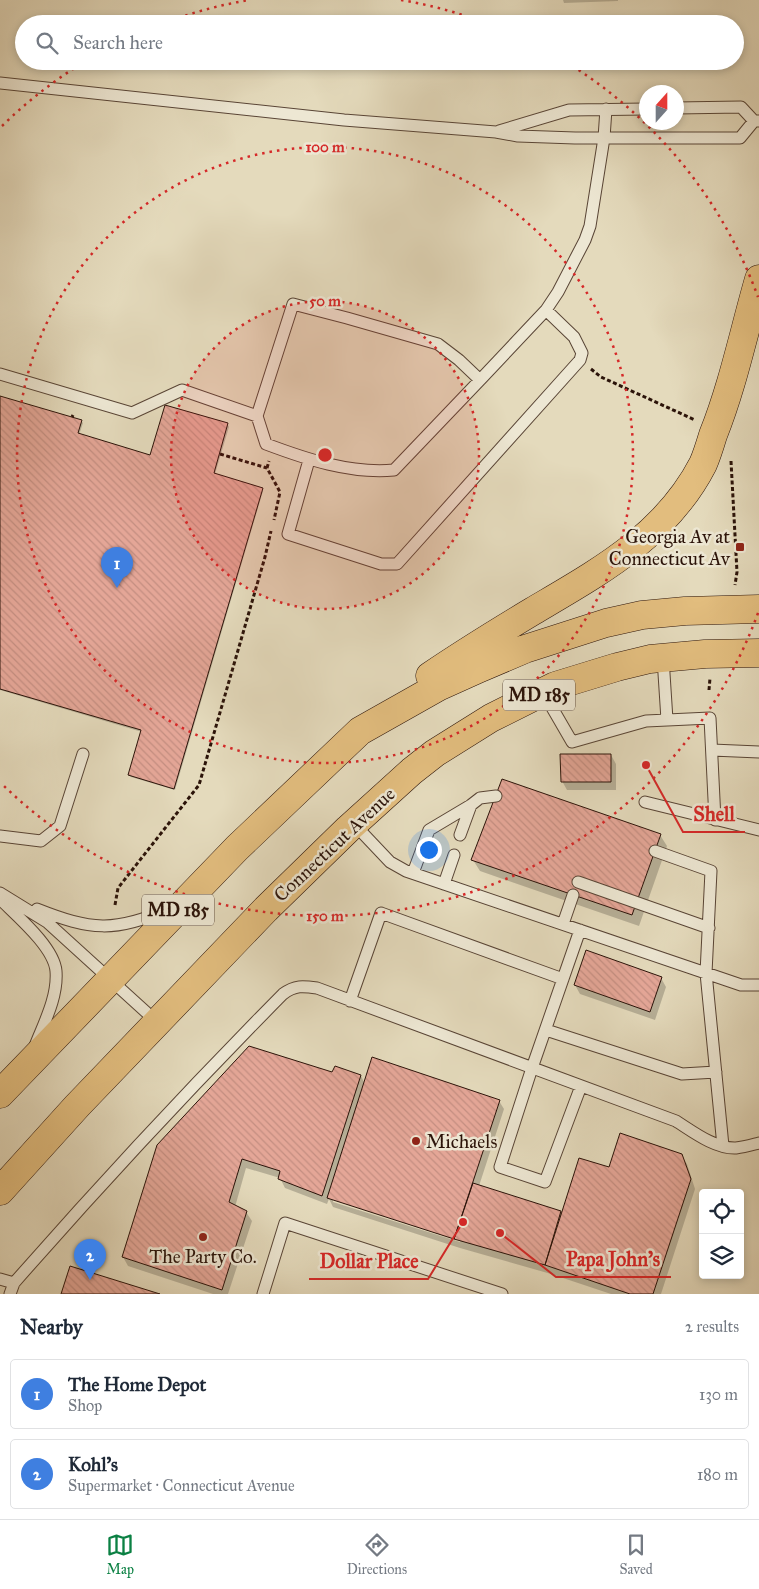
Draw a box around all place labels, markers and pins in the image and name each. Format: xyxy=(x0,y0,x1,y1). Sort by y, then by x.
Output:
centre of rings xyxy=(316,446,334,464)
place label: Georgia Av at Connecticut Av xyxy=(609,525,731,570)
marker: Georgia Av at Connecticut Av xyxy=(734,541,746,553)
pin: 1 xyxy=(101,547,133,588)
callout: Shell xyxy=(683,797,745,832)
place label: Michaels xyxy=(426,1130,497,1153)
marker: Michaels xyxy=(410,1135,422,1147)
marker: The Party Co. xyxy=(197,1231,209,1243)
pin: 2 xyxy=(74,1239,106,1280)
callout: Papa John's xyxy=(556,1242,671,1277)
callout: Dollar Place xyxy=(309,1244,428,1279)
place label: The Party Co. xyxy=(149,1245,257,1268)

